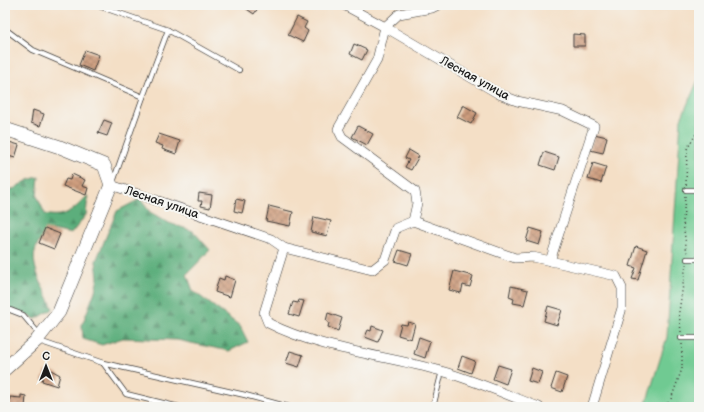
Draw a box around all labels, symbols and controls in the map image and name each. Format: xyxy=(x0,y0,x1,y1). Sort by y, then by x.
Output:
street label: Лесная улица xyxy=(436,53,512,104)
street label: Лесная улица xyxy=(122,182,201,222)
north arrow xyxy=(26,346,66,386)
text: С xyxy=(42,350,50,363)

